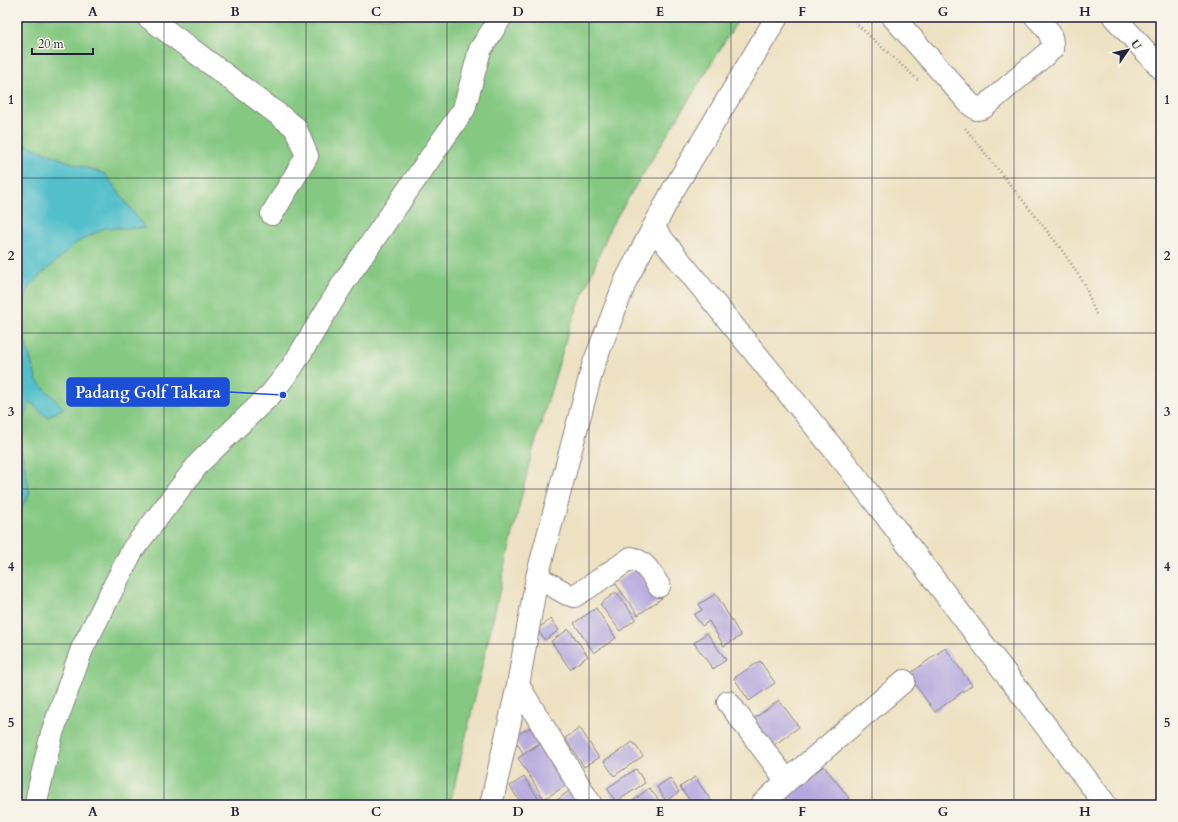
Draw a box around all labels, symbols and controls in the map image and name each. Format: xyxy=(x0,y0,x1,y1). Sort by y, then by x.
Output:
text: A xyxy=(88,3,98,21)
text: B xyxy=(230,3,240,21)
text: C xyxy=(371,3,381,21)
text: D xyxy=(512,3,524,21)
text: E xyxy=(656,3,664,21)
text: F xyxy=(798,3,806,21)
text: G xyxy=(938,3,949,21)
text: H xyxy=(1079,3,1091,21)
scale bar xyxy=(32,30,93,56)
north arrow xyxy=(1108,30,1148,70)
text: 20 m xyxy=(38,36,65,52)
text: U xyxy=(1127,37,1145,53)
text: 1 xyxy=(8,91,14,109)
text: 1 xyxy=(1164,91,1170,109)
text: 2 xyxy=(8,247,15,265)
text: 2 xyxy=(1164,247,1171,265)
callout: Padang Golf Takara xyxy=(67,378,229,406)
text: Padang Golf Takara xyxy=(75,382,221,404)
text: 3 xyxy=(8,403,15,421)
text: 3 xyxy=(1164,403,1171,421)
text: 4 xyxy=(8,558,15,576)
text: 4 xyxy=(1164,558,1171,576)
text: 5 xyxy=(8,714,14,732)
text: 5 xyxy=(1164,714,1170,732)
text: A xyxy=(88,803,98,821)
text: B xyxy=(230,803,240,821)
text: C xyxy=(371,803,381,821)
text: D xyxy=(512,803,524,821)
text: E xyxy=(656,803,664,821)
text: F xyxy=(798,803,806,821)
text: G xyxy=(938,803,949,821)
text: H xyxy=(1079,803,1091,821)

